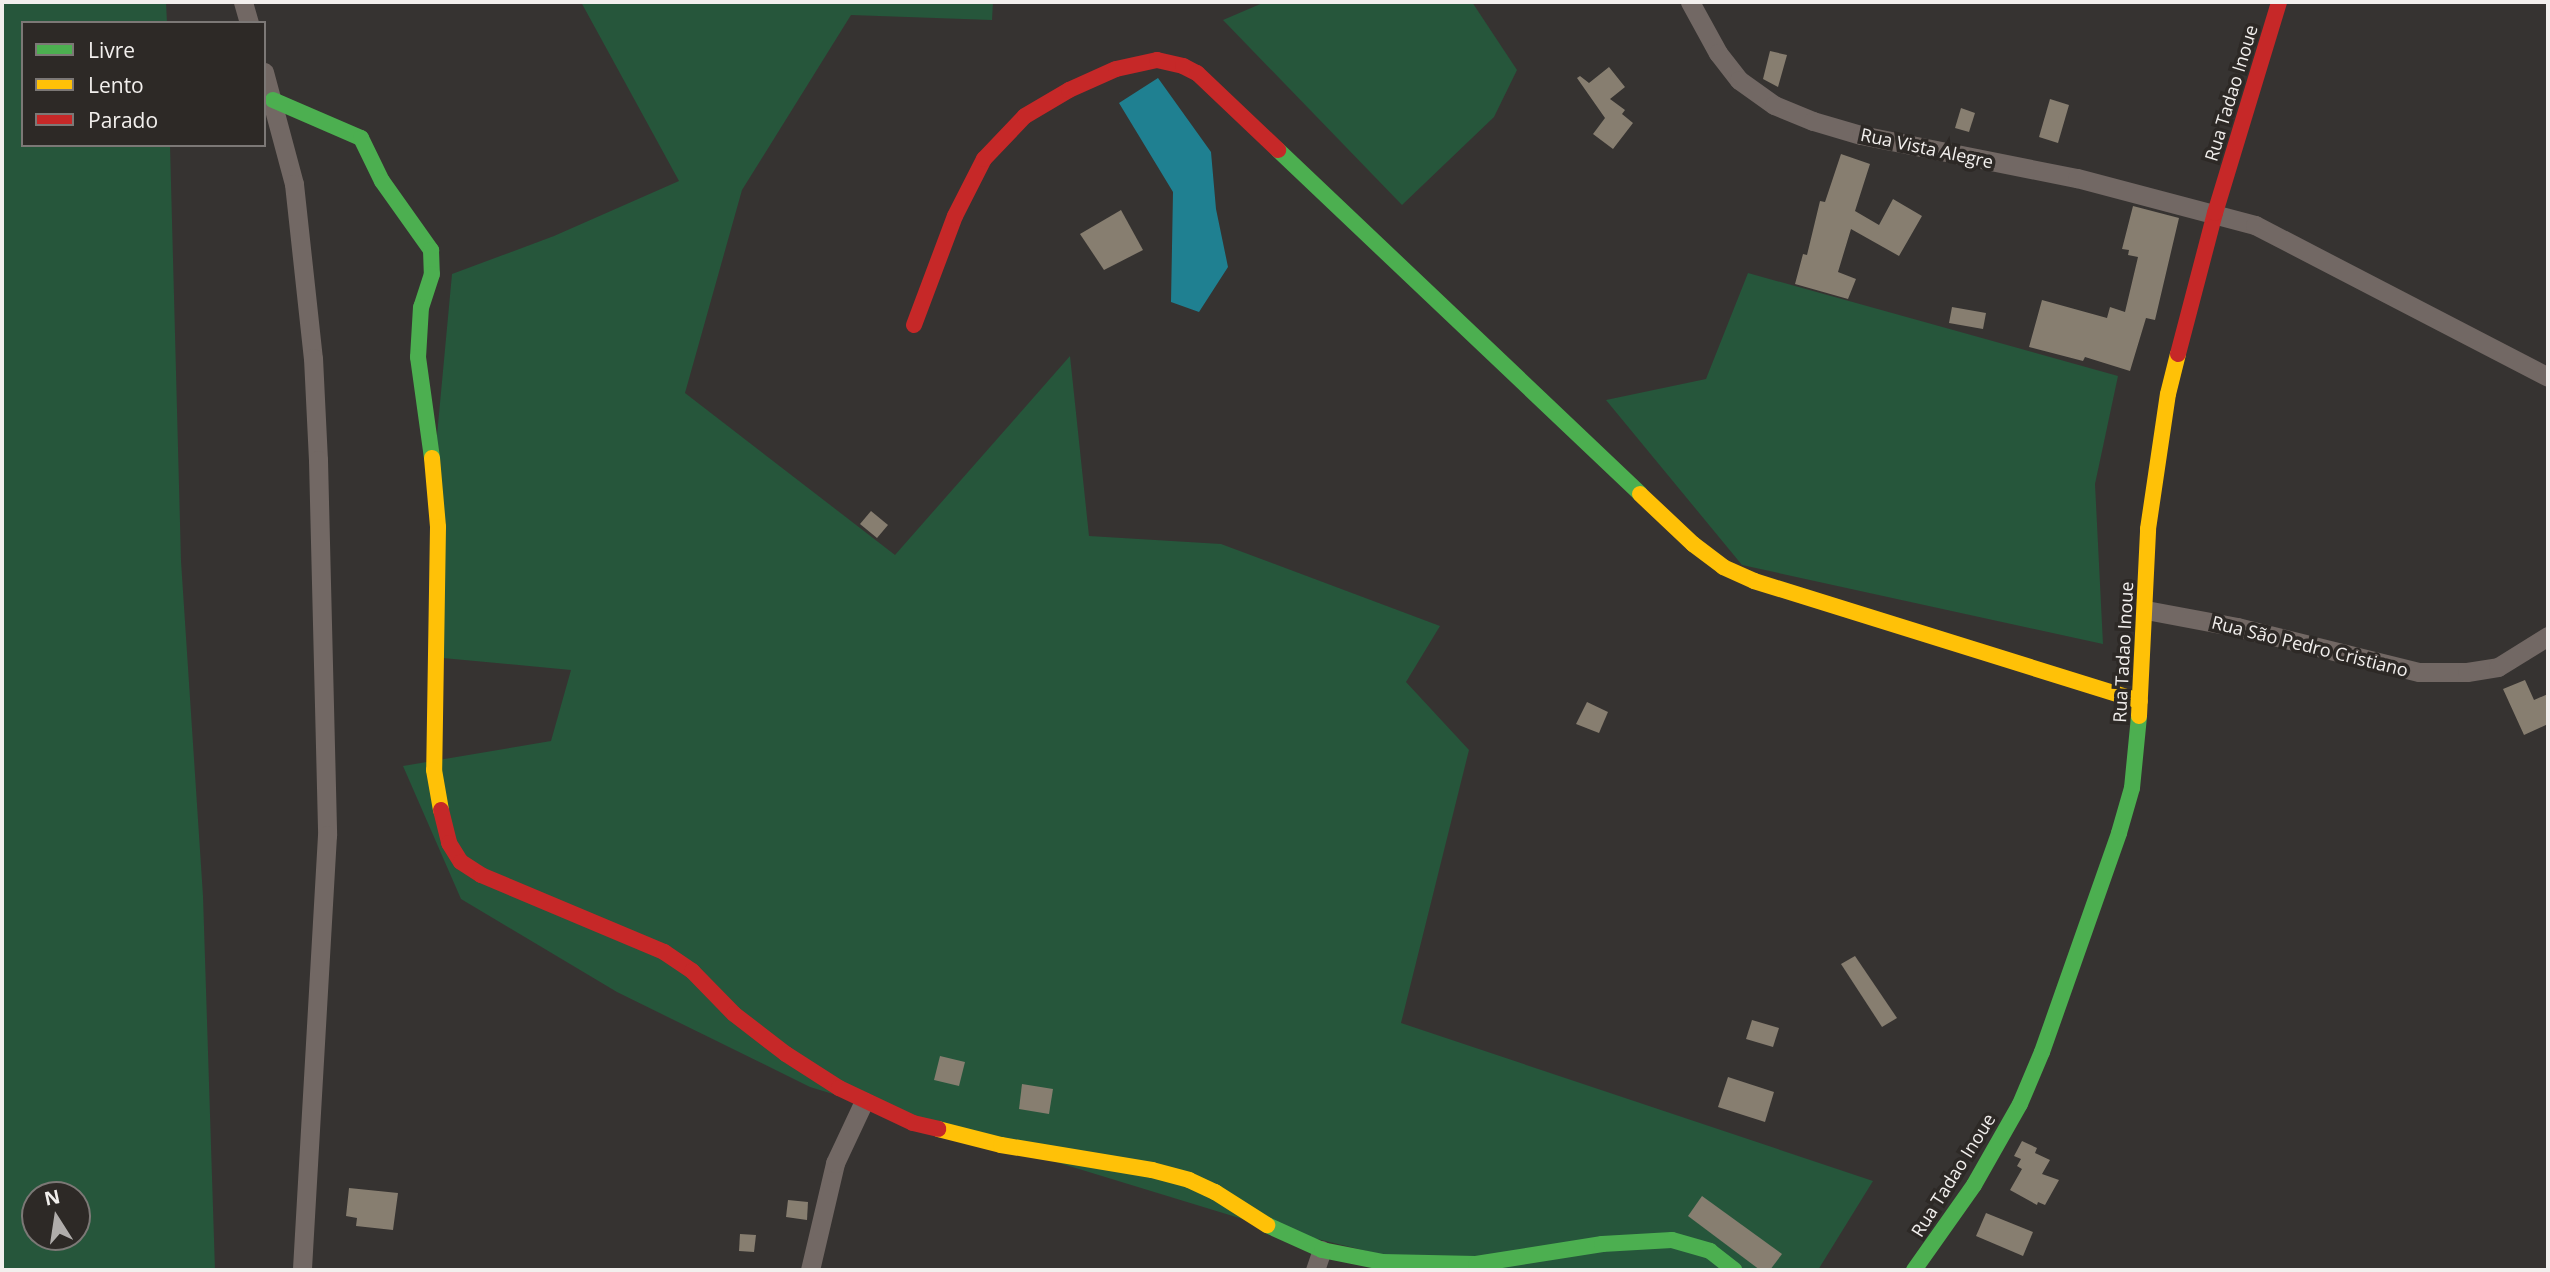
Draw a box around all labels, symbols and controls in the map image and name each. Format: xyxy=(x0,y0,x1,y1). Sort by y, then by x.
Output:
legend xyxy=(21,21,266,147)
street label: Rua Tadao Inoue xyxy=(2200,22,2262,164)
text: Livre xyxy=(88,36,135,64)
text: Lento xyxy=(88,71,144,99)
text: Parado xyxy=(88,106,158,134)
street label: Rua Vista Alegre xyxy=(1859,123,1995,173)
street label: Rua Tadao Inoue xyxy=(2109,581,2137,723)
street label: Rua São Pedro Cristiano xyxy=(2210,611,2410,681)
street label: Rua Tadao Inoue xyxy=(1906,1109,2000,1241)
north arrow xyxy=(21,1181,91,1251)
text: N xyxy=(42,1183,62,1212)

